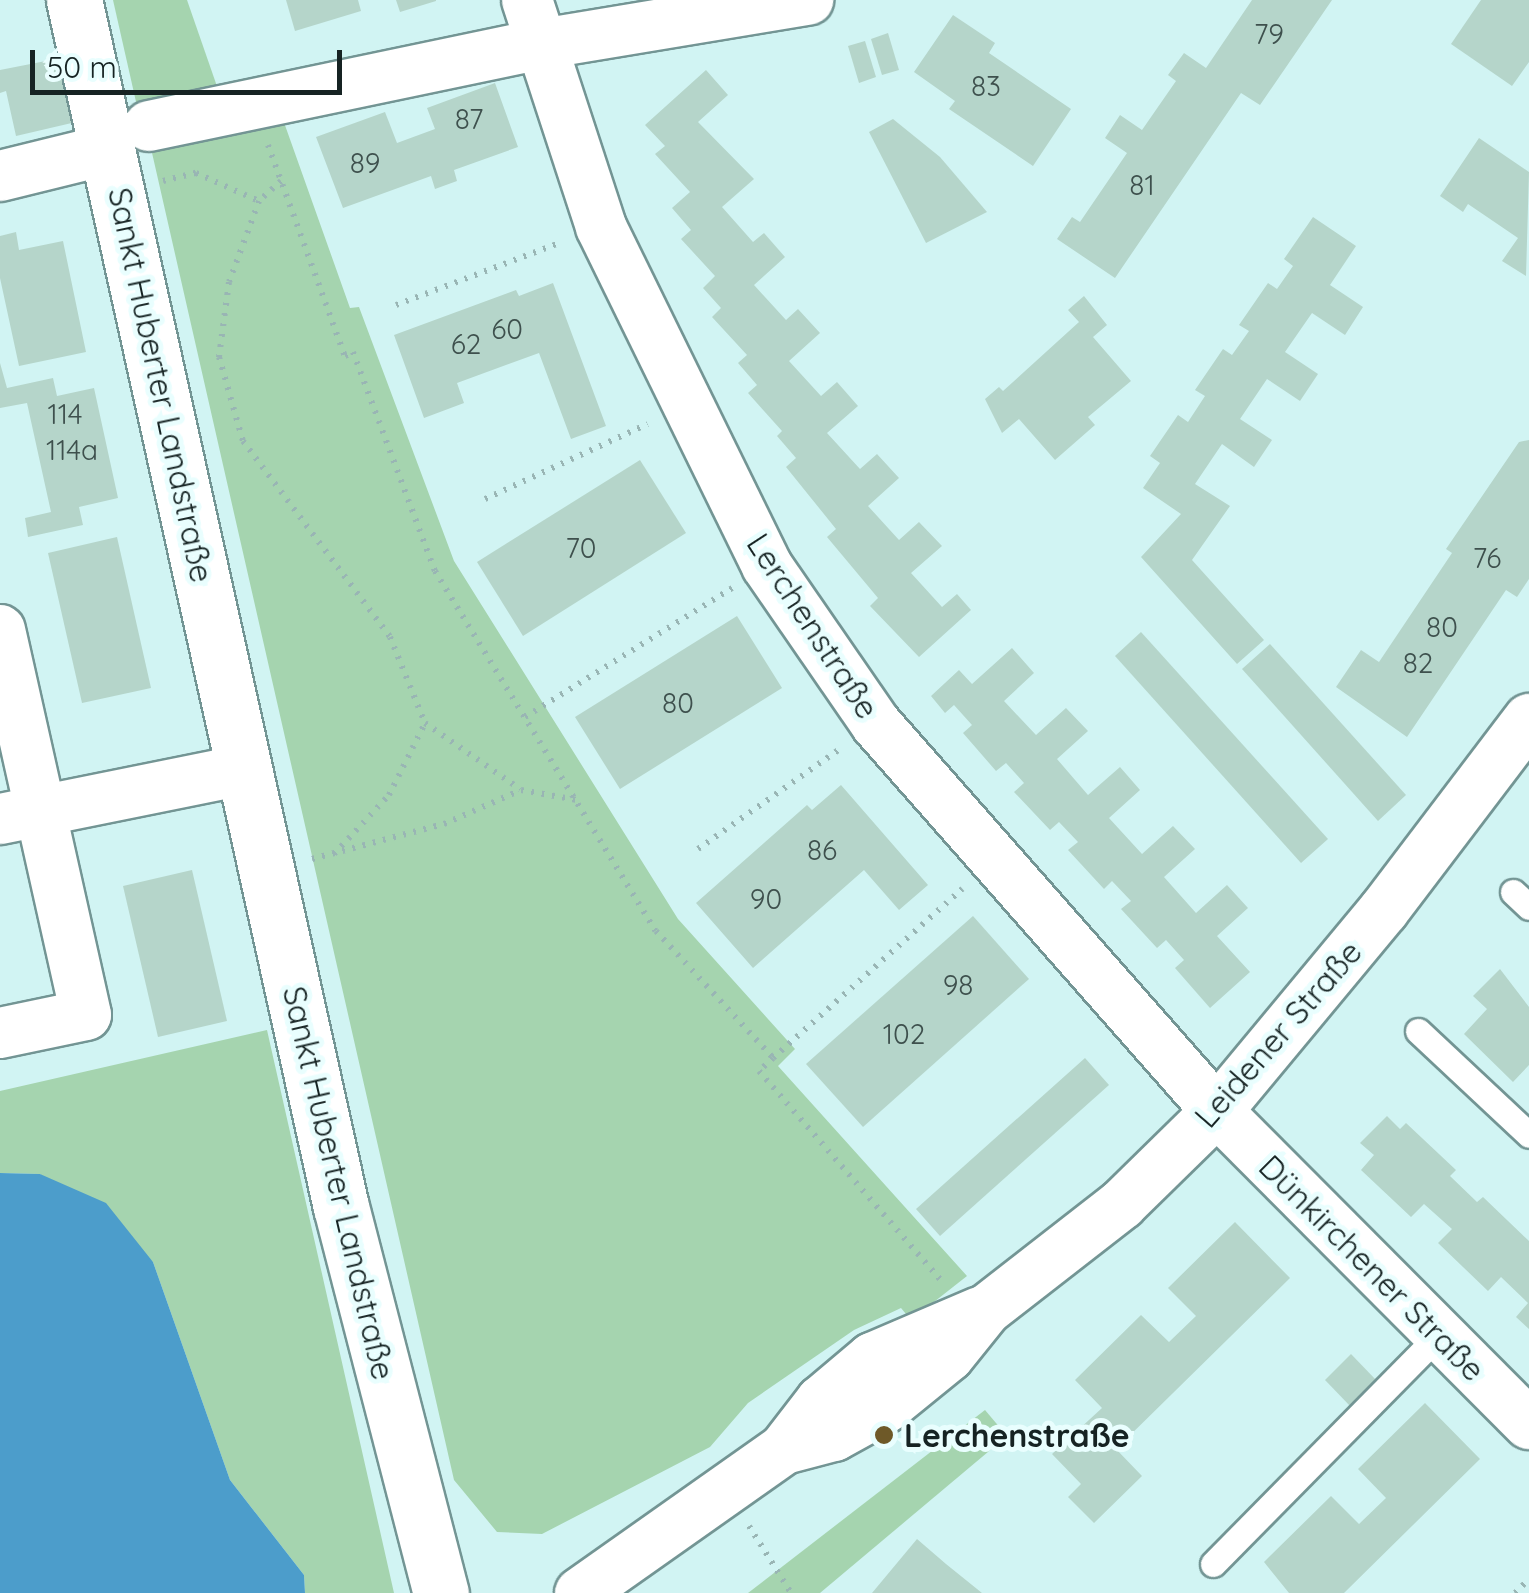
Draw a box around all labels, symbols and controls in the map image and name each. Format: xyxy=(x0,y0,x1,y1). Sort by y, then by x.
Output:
house number: 79 xyxy=(1254,17,1284,51)
scale bar xyxy=(35,30,348,92)
text: 50 m xyxy=(47,48,117,86)
house number: 83 xyxy=(971,69,1001,103)
house number: 87 xyxy=(455,102,483,136)
house number: 89 xyxy=(350,146,380,180)
house number: 81 xyxy=(1129,168,1155,202)
street label: Sankt Huberter Landstraße xyxy=(100,184,222,586)
house number: 60 xyxy=(491,312,523,346)
house number: 62 xyxy=(451,327,481,361)
house number: 114 xyxy=(47,397,83,431)
house number: 114a xyxy=(46,433,98,467)
street label: Lerchenstraße xyxy=(739,526,887,726)
house number: 70 xyxy=(565,531,597,565)
house number: 76 xyxy=(1473,541,1501,575)
house number: 80 xyxy=(1426,610,1458,644)
house number: 82 xyxy=(1403,646,1433,680)
house number: 80 xyxy=(662,686,694,720)
house number: 86 xyxy=(807,833,837,867)
house number: 90 xyxy=(750,882,782,916)
street label: Leidener Straße xyxy=(1187,933,1369,1135)
house number: 98 xyxy=(943,968,973,1002)
street label: Sankt Huberter Landstraße xyxy=(275,983,403,1383)
house number: 102 xyxy=(883,1017,925,1051)
street label: Dünkirchener Straße xyxy=(1251,1147,1493,1389)
place label: Lerchenstraße xyxy=(904,1416,1130,1454)
marker: Lerchenstraße xyxy=(873,1424,895,1446)

